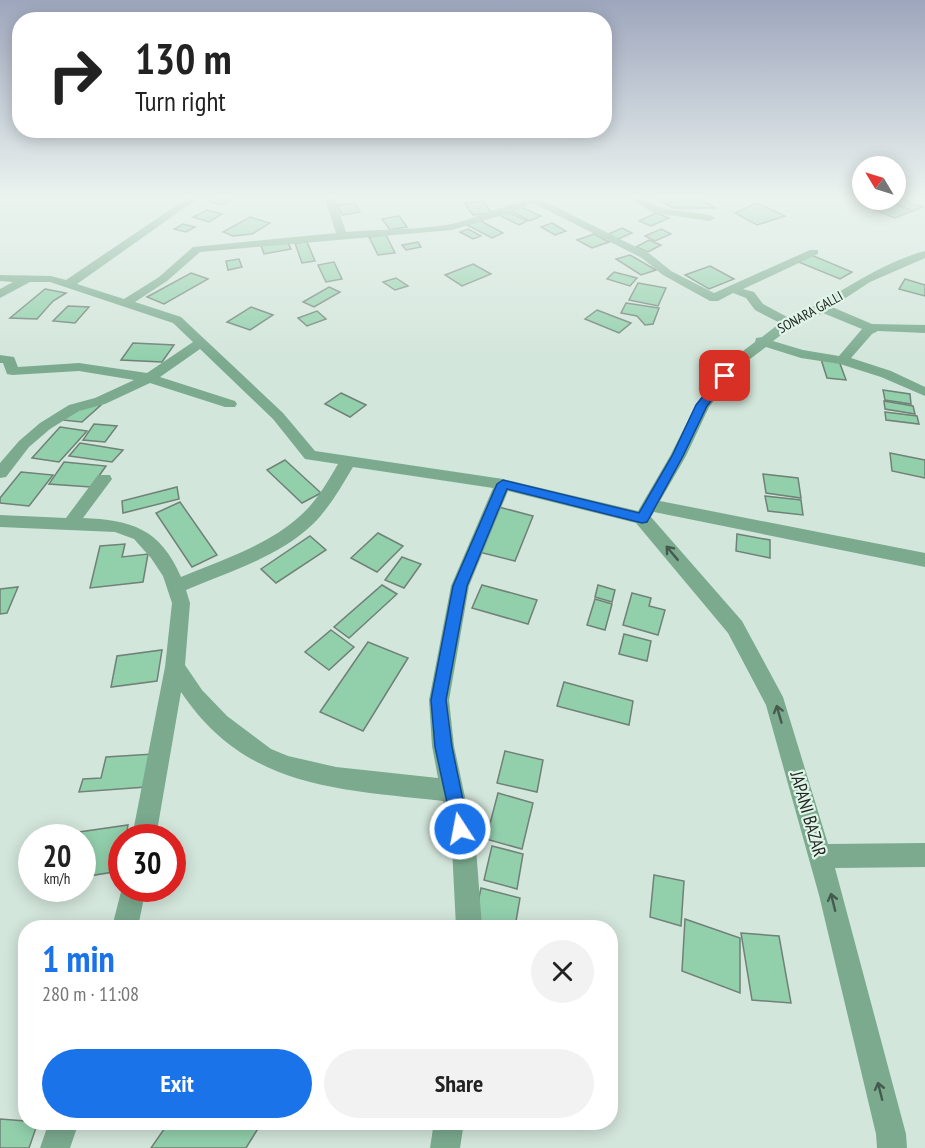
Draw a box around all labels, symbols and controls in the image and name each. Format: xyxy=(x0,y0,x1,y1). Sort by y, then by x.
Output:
text: 130 m xyxy=(135,31,232,86)
icon: right xyxy=(36,36,114,114)
text: Turn right xyxy=(135,84,226,118)
north arrow xyxy=(852,156,906,210)
map controls xyxy=(852,156,906,210)
street label: SONARA GALLI xyxy=(774,287,846,337)
pin xyxy=(699,350,750,401)
icon: arrive xyxy=(708,359,741,392)
one-way arrow xyxy=(665,546,679,561)
one-way arrow xyxy=(773,705,784,724)
street label: JAPANI BAZAR xyxy=(785,768,832,860)
position arrow xyxy=(428,797,492,861)
speed limit sign: 30 xyxy=(108,824,186,902)
text: 20 xyxy=(43,836,71,875)
text: km/h xyxy=(44,869,70,888)
one-way arrow xyxy=(826,893,838,912)
text: 1 min xyxy=(42,935,115,982)
button: close xyxy=(531,940,594,1003)
text: 280 m · 11:08 xyxy=(42,981,139,1007)
button: Exit xyxy=(42,1049,312,1118)
button: Share xyxy=(324,1049,594,1118)
one-way arrow xyxy=(874,1082,886,1101)

